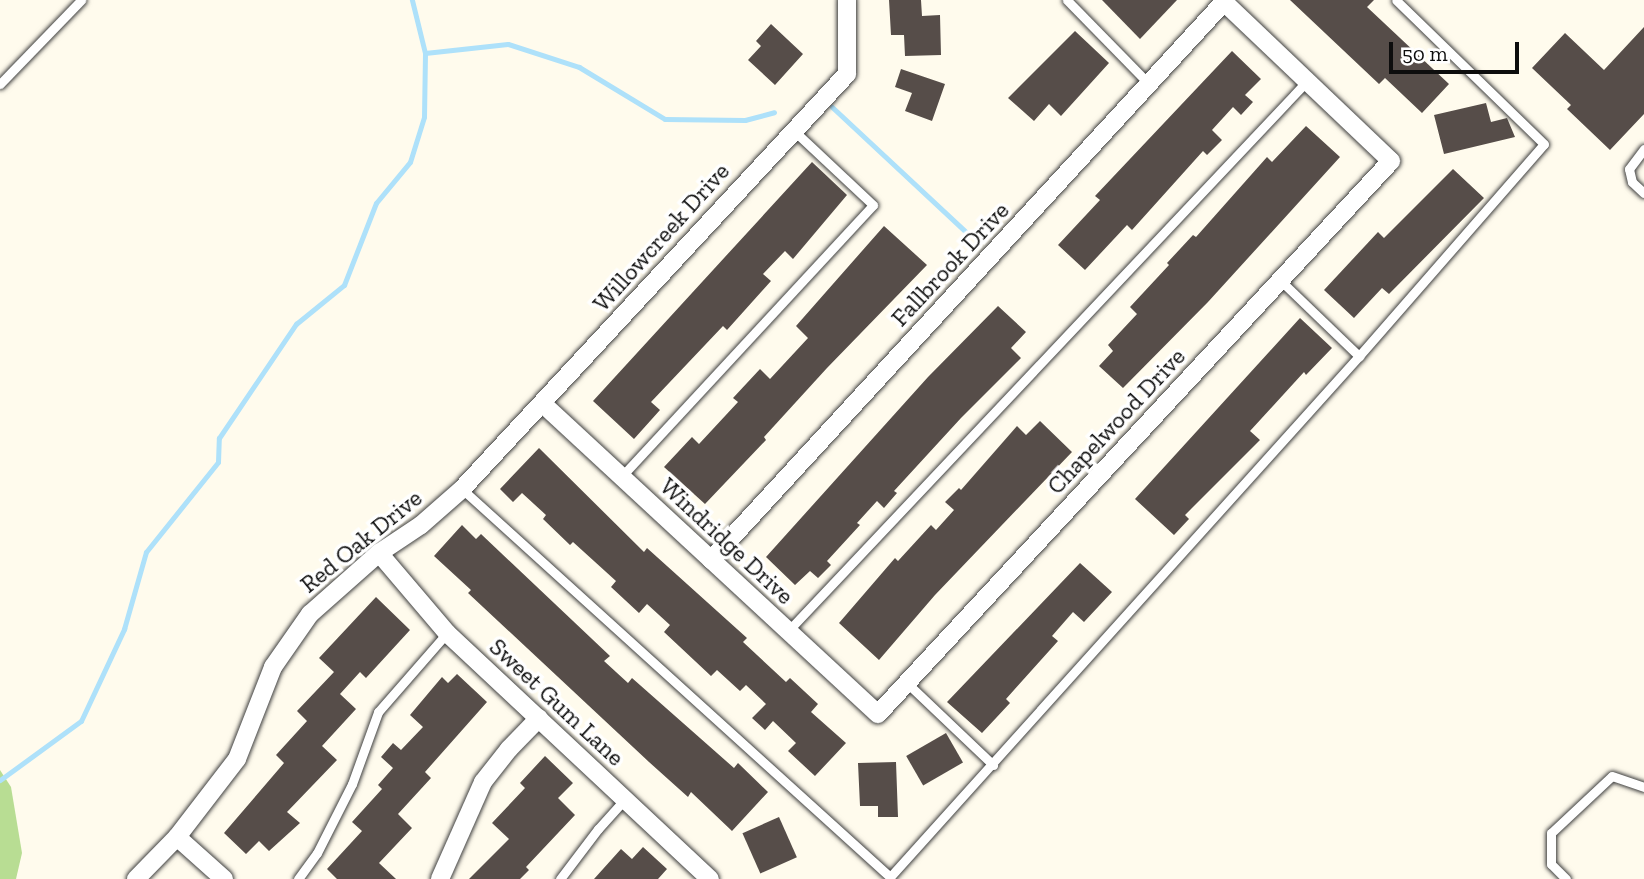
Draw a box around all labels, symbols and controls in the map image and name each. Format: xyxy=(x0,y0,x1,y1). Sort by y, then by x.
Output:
scale bar xyxy=(1392,28,1522,72)
text: 50 m xyxy=(1402,41,1448,66)
street label: Willowcreek Drive xyxy=(587,157,735,317)
street label: Fallbrook Drive xyxy=(885,196,1015,332)
street label: Chapelwood Drive xyxy=(1041,342,1191,500)
street label: Windridge Drive xyxy=(654,472,800,610)
street label: Red Oak Drive xyxy=(295,483,427,599)
street label: Sweet Gum Lane xyxy=(484,632,630,772)

